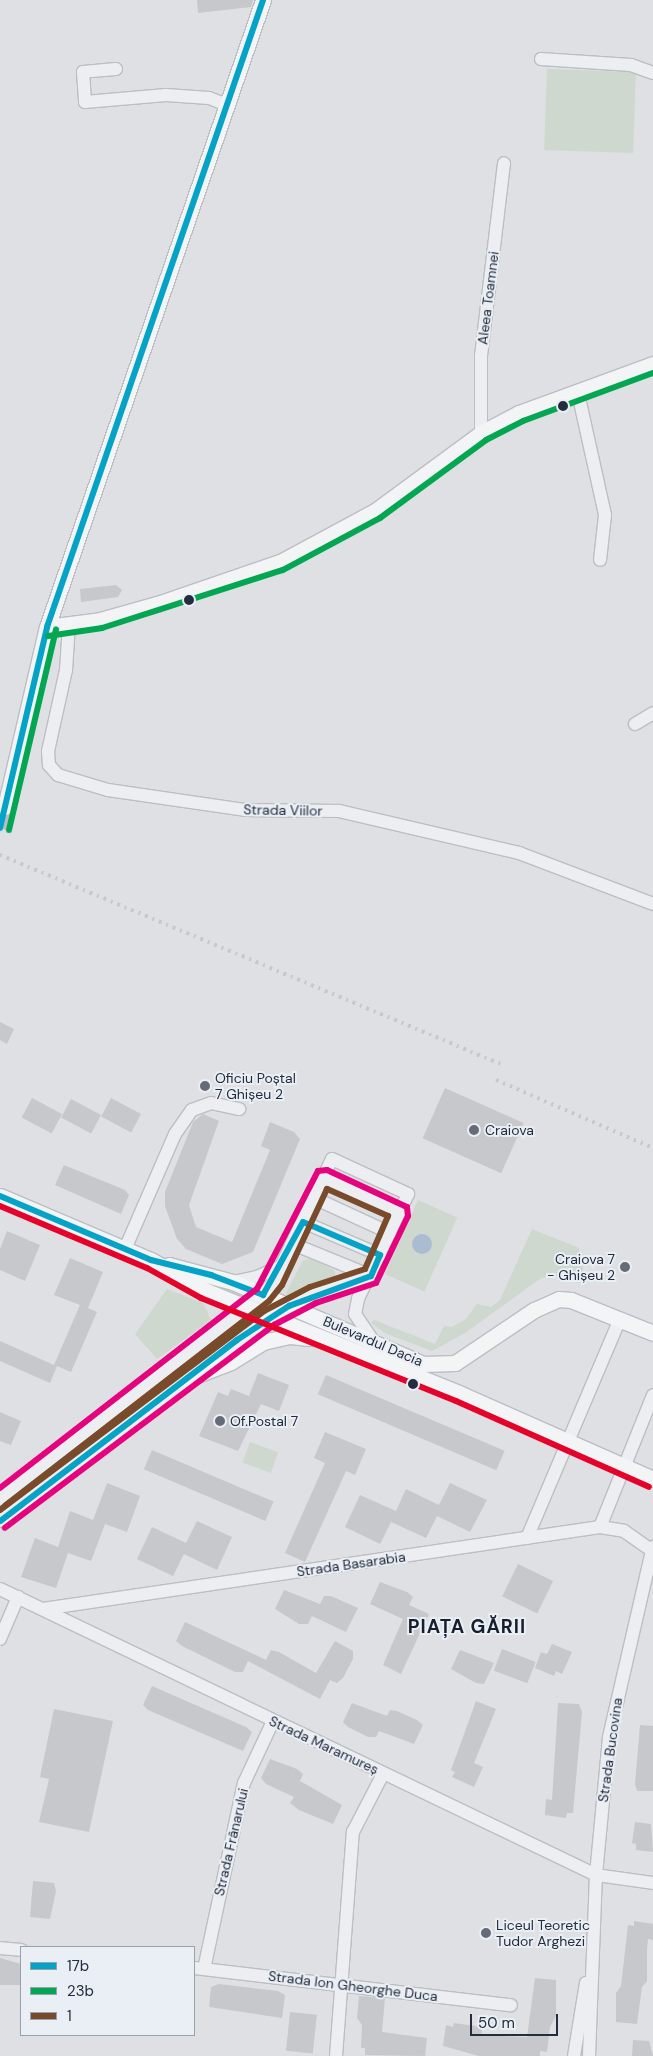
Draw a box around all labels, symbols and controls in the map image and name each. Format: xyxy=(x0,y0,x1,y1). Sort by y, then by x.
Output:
street label: Aleea Toamnei xyxy=(474,250,502,346)
unlabelled marker xyxy=(558,401,568,411)
unlabelled marker xyxy=(184,595,194,605)
street label: Strada Viilor xyxy=(243,801,323,819)
place label: Oficiu Poștal 7 Ghișeu 2 xyxy=(215,1070,296,1102)
marker: Oficiu Poștal 7 Ghișeu 2 xyxy=(199,1080,211,1092)
place label: Craiova xyxy=(485,1122,534,1138)
marker: Craiova xyxy=(467,1123,481,1137)
place label: Craiova 7 - Ghișeu 2 xyxy=(547,1251,615,1284)
marker: Craiova 7 - Ghișeu 2 xyxy=(619,1261,631,1273)
street label: Bulevardul Dacia xyxy=(321,1312,425,1370)
unlabelled marker xyxy=(408,1379,418,1389)
place label: Of.Postal 7 xyxy=(230,1413,298,1429)
marker: Of.Postal 7 xyxy=(214,1415,226,1427)
street label: Strada Basarabia xyxy=(295,1548,407,1580)
district label: PIAȚA GĂRII xyxy=(406,1616,528,1638)
street label: Strada Bucovina xyxy=(594,1697,626,1803)
street label: Strada Maramureș xyxy=(266,1712,382,1778)
street label: Strada Frânarului xyxy=(210,1786,252,1898)
place label: Liceul Teoretic Tudor Arghezi xyxy=(496,1917,590,1950)
marker: Liceul Teoretic Tudor Arghezi xyxy=(480,1927,492,1939)
legend xyxy=(20,1946,195,2036)
text: 17b xyxy=(67,1956,89,1976)
street label: Strada Ion Gheorghe Duca xyxy=(267,1967,439,2005)
text: 23b xyxy=(67,1981,94,2001)
scale bar xyxy=(473,2004,560,2036)
text: 1 xyxy=(67,2006,72,2026)
text: 50 m xyxy=(478,2013,515,2033)

